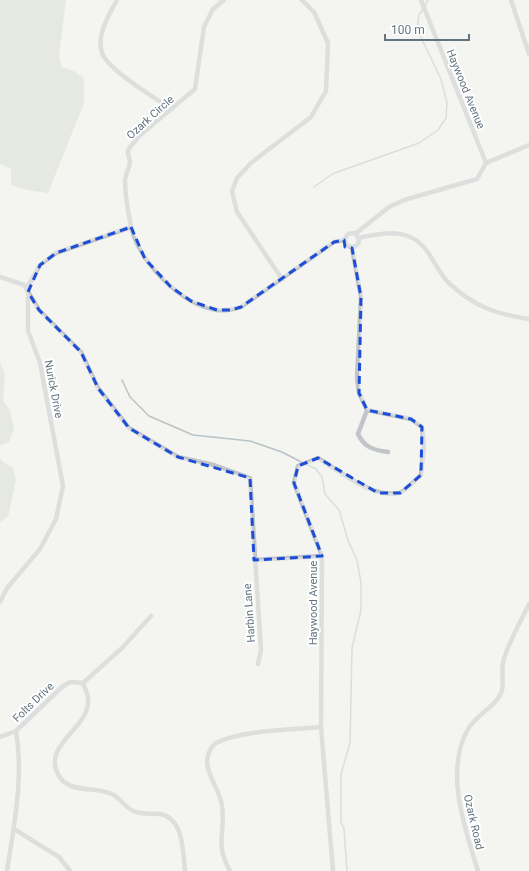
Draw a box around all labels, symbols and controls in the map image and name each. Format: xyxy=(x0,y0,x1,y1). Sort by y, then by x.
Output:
scale bar xyxy=(385,16,469,42)
text: 100 m xyxy=(391,23,425,37)
street label: Haywood Avenue xyxy=(444,47,487,131)
street label: Ozark Circle xyxy=(124,93,177,142)
street label: Nurick Drive xyxy=(41,359,66,419)
street label: Haywood Avenue xyxy=(307,560,320,645)
street label: Harbin Lane xyxy=(241,583,258,643)
street label: Folts Drive xyxy=(10,680,57,725)
street label: Ozark Road xyxy=(461,793,486,851)

